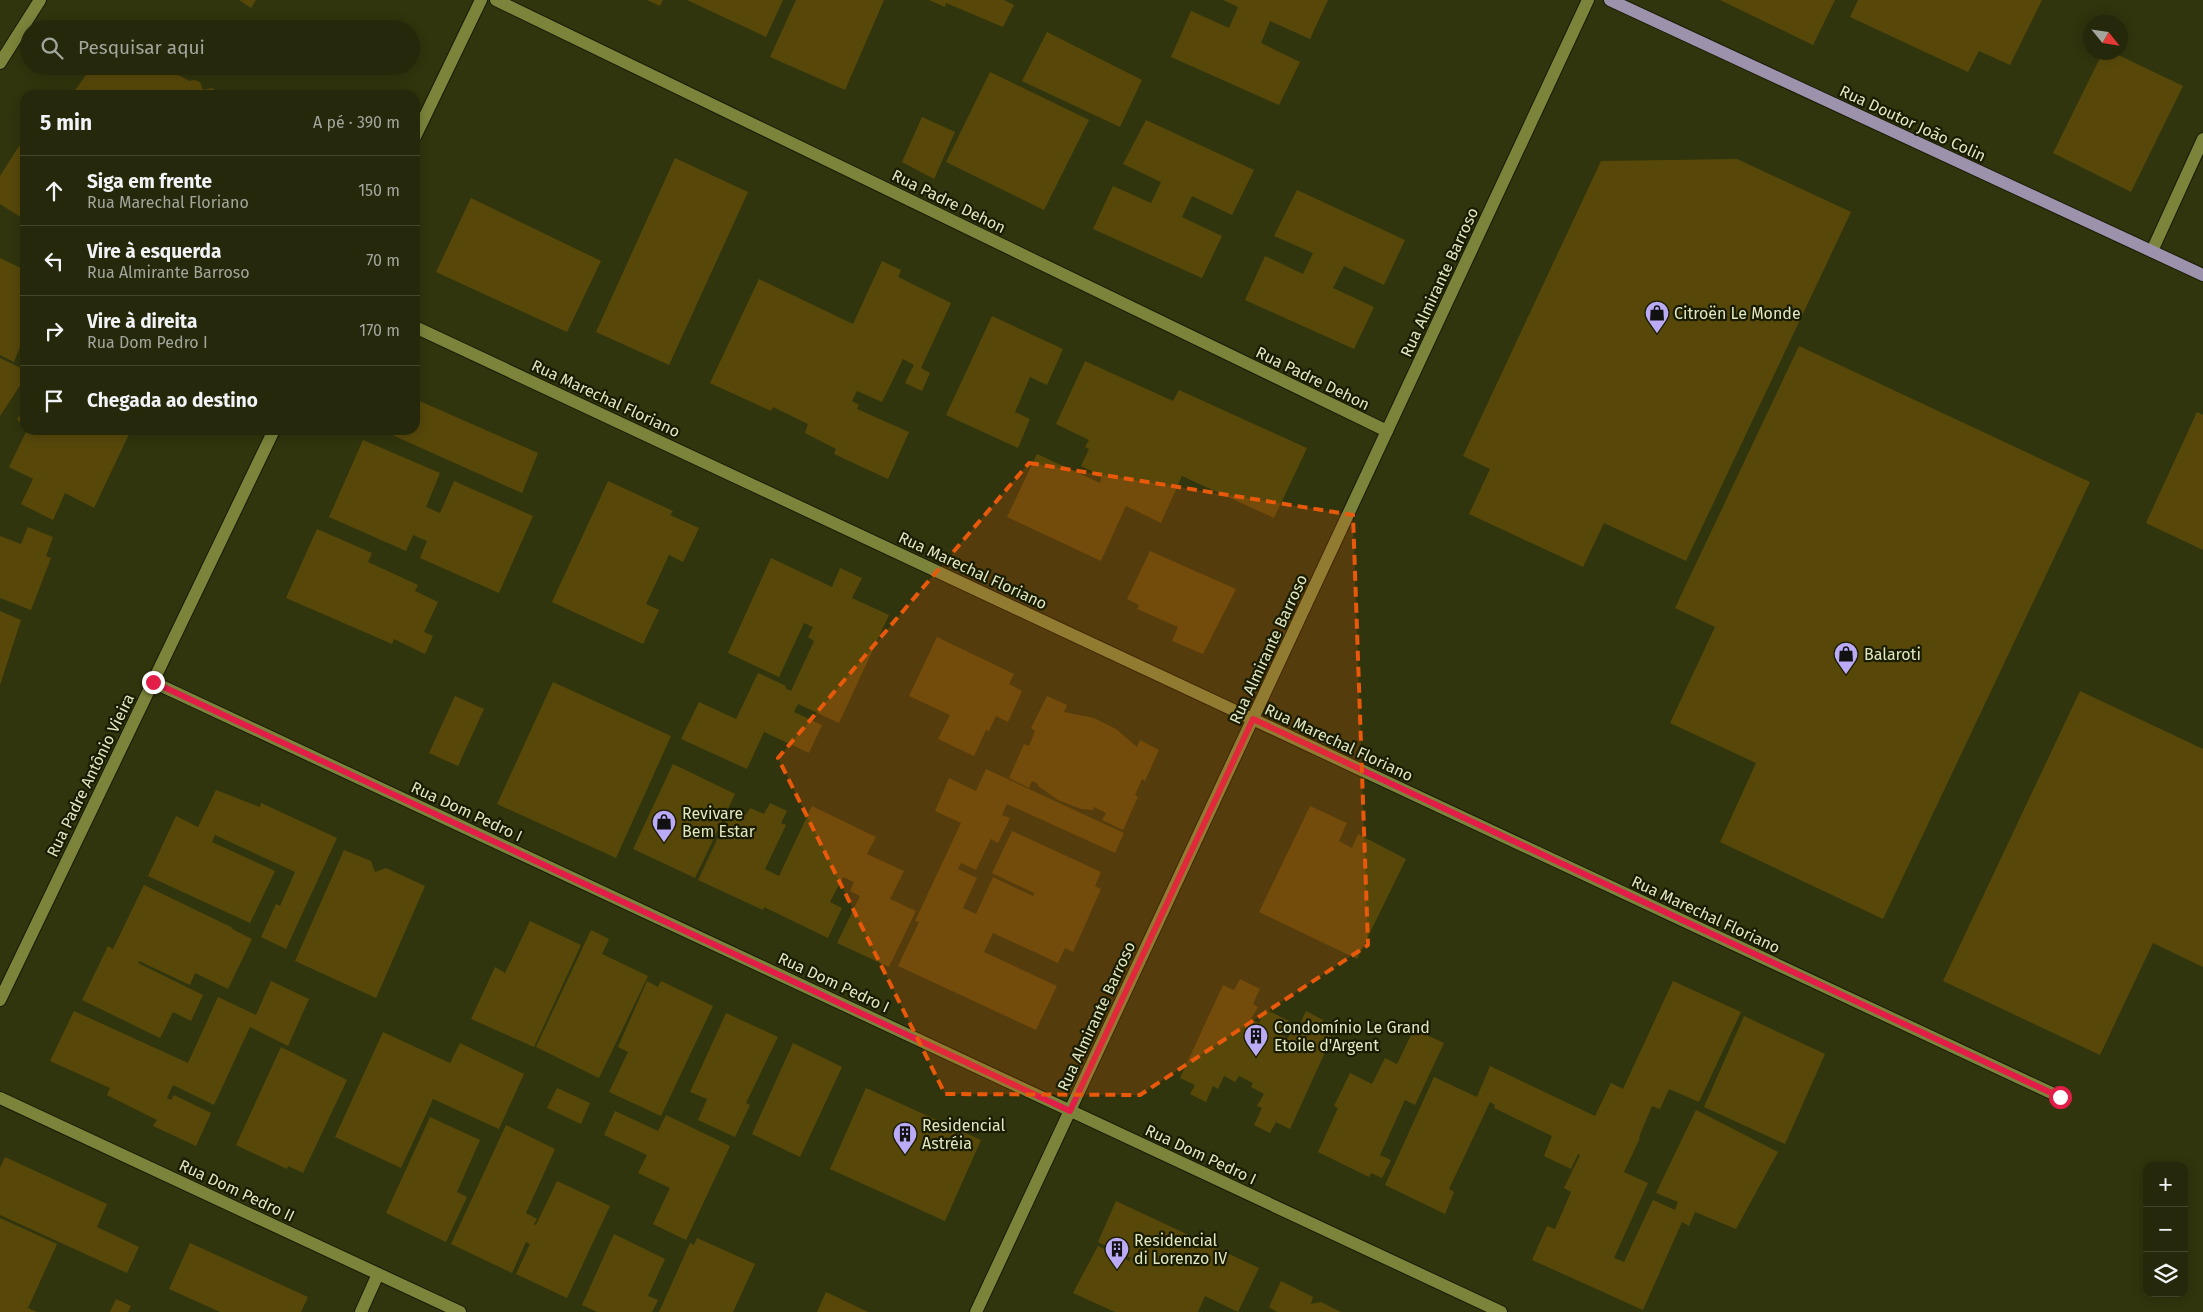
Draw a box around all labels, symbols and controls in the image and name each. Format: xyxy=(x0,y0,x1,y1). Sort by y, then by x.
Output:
north arrow xyxy=(2083,15,2128,60)
search box xyxy=(20,20,420,75)
icon: search xyxy=(38,34,66,62)
text: Pesquisar aqui xyxy=(78,36,205,59)
street label: Rua Doutor João Colin xyxy=(1837,81,1989,166)
text: 5 min xyxy=(40,110,92,136)
text: A pé · 390 m xyxy=(313,113,400,132)
street label: Rua Padre Dehon xyxy=(889,166,1009,237)
text: Siga em frente xyxy=(87,170,212,193)
icon: ahead xyxy=(40,177,68,205)
text: 150 m xyxy=(358,181,400,200)
text: Rua Marechal Floriano xyxy=(87,193,249,212)
street label: Rua Almirante Barroso xyxy=(1396,204,1482,360)
text: Vire à esquerda xyxy=(87,240,221,263)
icon: left xyxy=(40,247,68,275)
text: 70 m xyxy=(366,251,400,270)
text: Rua Almirante Barroso xyxy=(87,263,250,282)
shop icon: Citroën Le Monde xyxy=(1644,300,1670,334)
place label: Citroën Le Monde xyxy=(1674,304,1801,323)
text: Vire à direita xyxy=(87,310,197,333)
icon: right xyxy=(40,317,68,345)
text: 170 m xyxy=(359,321,400,340)
text: Rua Dom Pedro I xyxy=(87,333,208,352)
street label: Rua Padre Dehon xyxy=(1253,343,1373,414)
street label: Rua Marechal Floriano xyxy=(528,356,683,441)
icon: arrive xyxy=(40,387,68,415)
text: Chegada ao destino xyxy=(87,389,258,412)
street label: Rua Marechal Floriano xyxy=(895,528,1050,613)
street label: Rua Almirante Barroso xyxy=(1225,571,1311,727)
shop icon: Balaroti xyxy=(1833,641,1859,675)
place label: Balaroti xyxy=(1864,645,1921,664)
route end xyxy=(142,671,165,694)
street label: Rua Padre Antônio Vieira xyxy=(43,691,138,860)
street label: Rua Marechal Floriano xyxy=(1261,700,1416,785)
street label: Rua Dom Pedro I xyxy=(408,777,525,846)
place label: Revivare Bem Estar xyxy=(682,804,756,841)
shop icon: Revivare Bem Estar xyxy=(651,809,677,843)
street label: Rua Marechal Floriano xyxy=(1628,872,1783,957)
street label: Rua Almirante Barroso xyxy=(1053,938,1139,1094)
street label: Rua Dom Pedro I xyxy=(775,948,892,1017)
place label: Condomínio Le Grand Etoile d'Argent xyxy=(1274,1018,1430,1055)
building icon: Condomínio Le Grand Etoile d'Argent xyxy=(1243,1023,1269,1057)
route start xyxy=(2049,1086,2072,1109)
place label: Residencial Astréia xyxy=(922,1116,1006,1153)
street label: Rua Dom Pedro I xyxy=(1142,1120,1259,1189)
building icon: Residencial Astréia xyxy=(892,1121,918,1155)
street label: Rua Dom Pedro II xyxy=(176,1155,298,1226)
map controls xyxy=(2143,1162,2188,1297)
button: + xyxy=(2143,1162,2188,1207)
button: − xyxy=(2143,1207,2188,1252)
place label: Residencial di Lorenzo IV xyxy=(1134,1231,1227,1268)
building icon: Residencial di Lorenzo IV xyxy=(1104,1236,1130,1270)
button: layers xyxy=(2143,1252,2188,1297)

